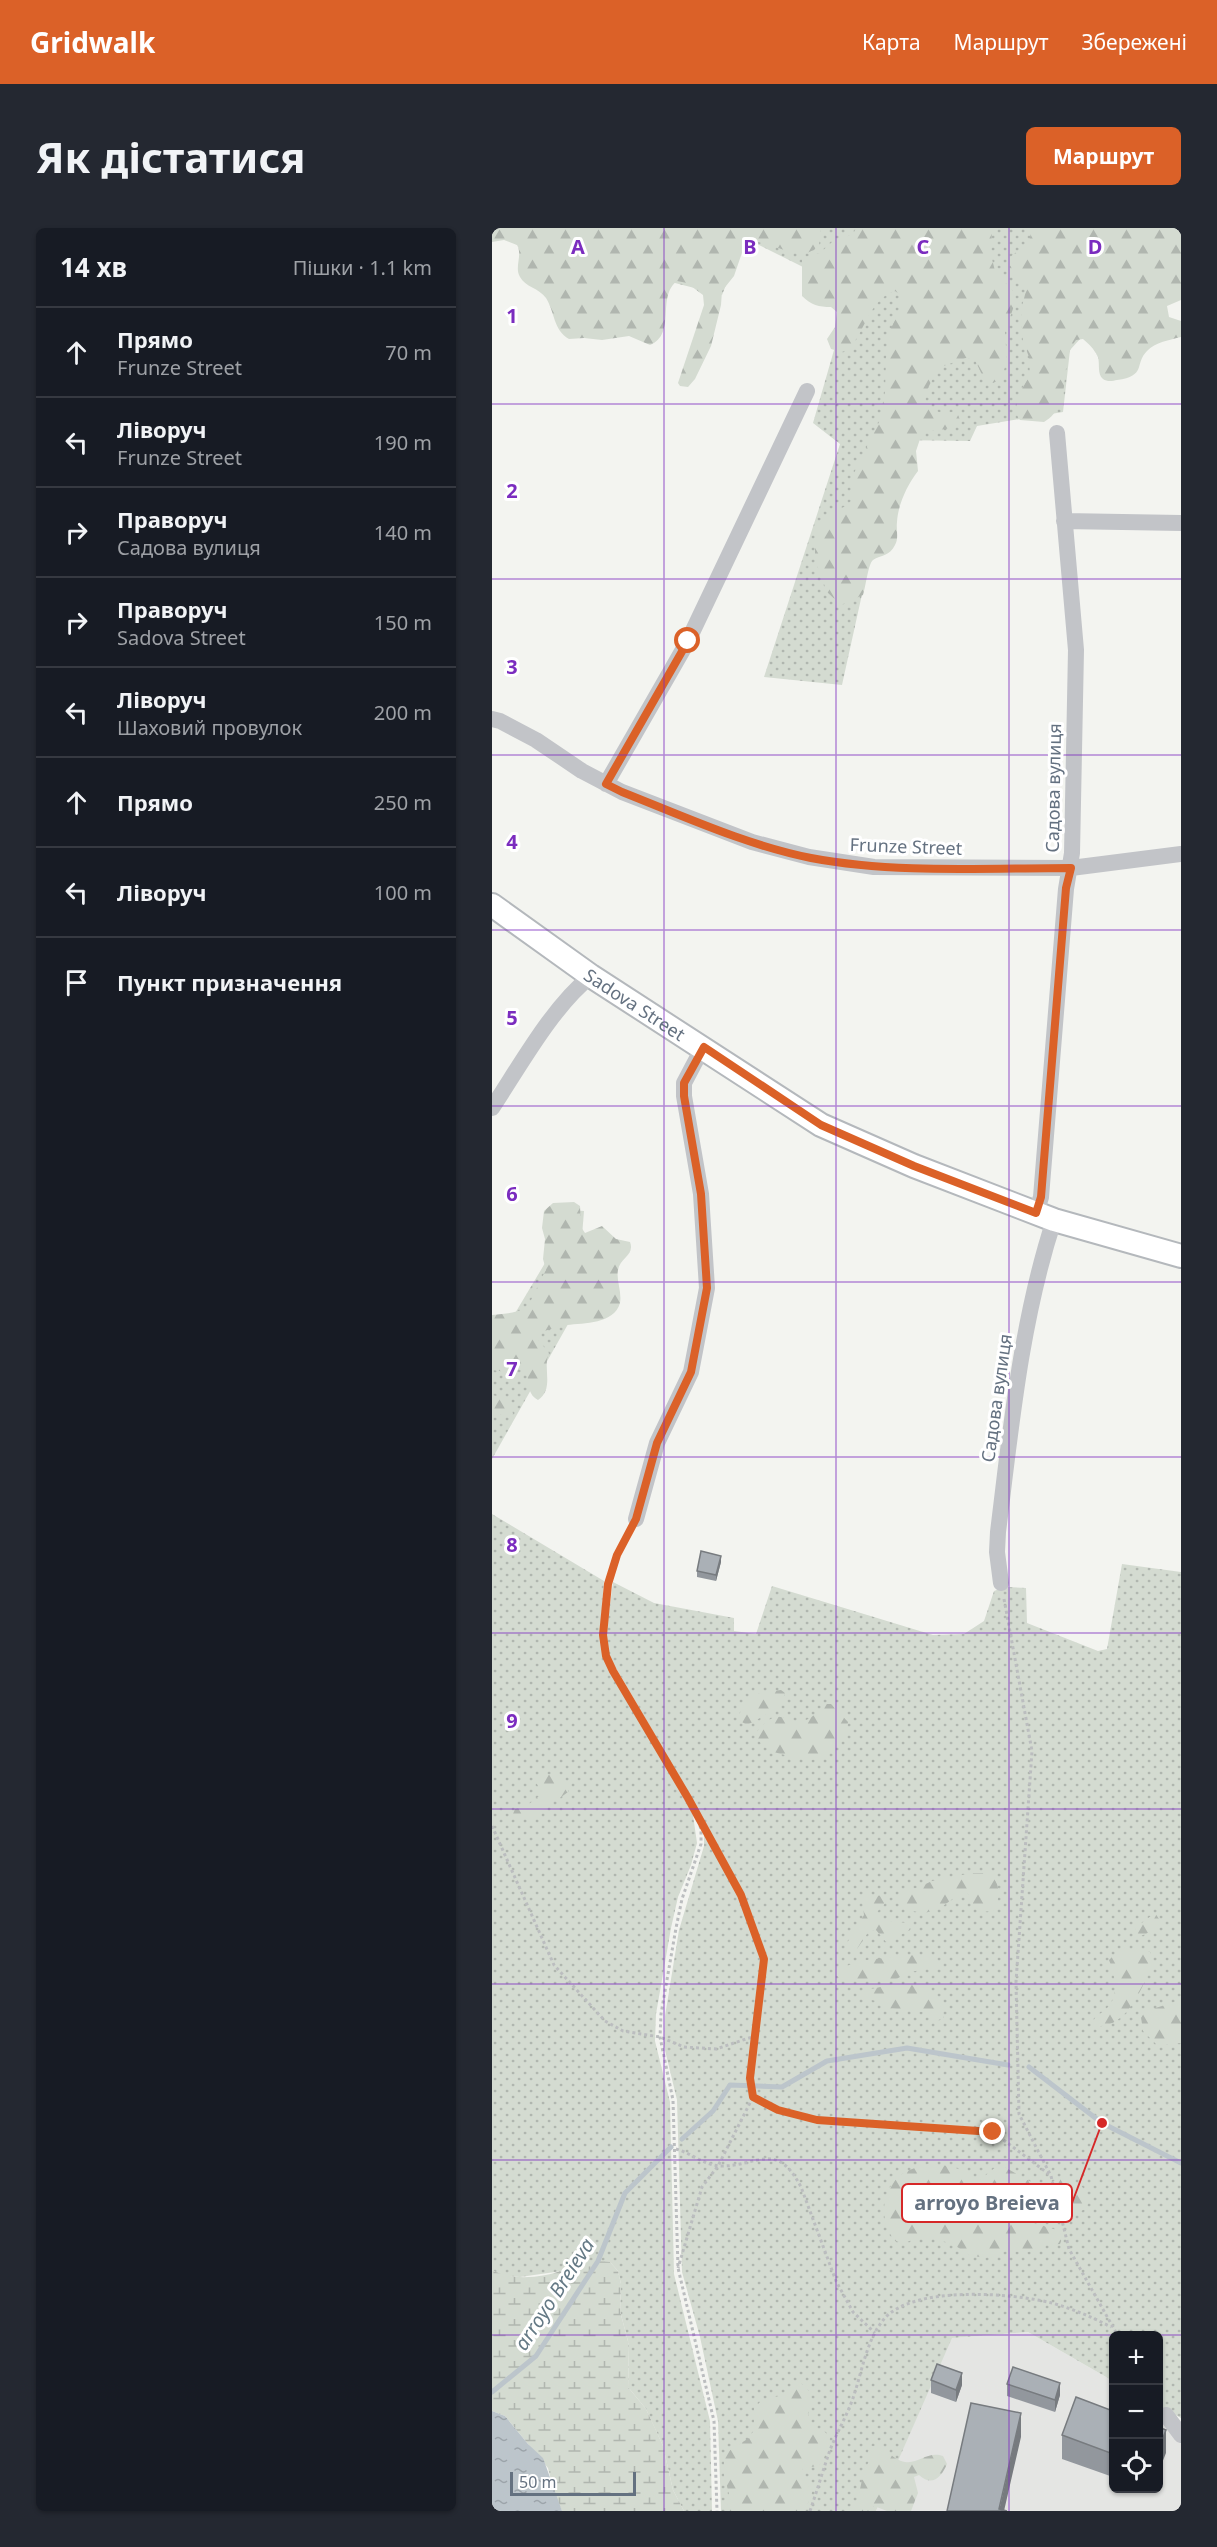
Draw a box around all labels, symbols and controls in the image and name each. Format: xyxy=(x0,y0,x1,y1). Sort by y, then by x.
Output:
text: Gridwalk xyxy=(30,23,155,61)
text: Карта xyxy=(862,28,921,56)
text: Маршрут xyxy=(954,28,1048,56)
text: Збережені xyxy=(1081,28,1187,56)
button: Маршрут xyxy=(1026,127,1181,185)
text: Як дістатися xyxy=(36,128,305,185)
text: A xyxy=(571,233,585,260)
text: B xyxy=(743,233,757,260)
text: C xyxy=(917,233,930,260)
text: D xyxy=(1088,233,1102,260)
text: 14 хв xyxy=(60,249,127,285)
text: Пішки · 1.1 km xyxy=(293,254,432,281)
text: 1 xyxy=(506,302,518,329)
text: Прямо xyxy=(117,324,193,354)
icon: ahead xyxy=(60,336,93,369)
text: 70 m xyxy=(385,339,432,366)
text: Frunze Street xyxy=(117,354,242,381)
text: Ліворуч xyxy=(117,414,207,444)
icon: left xyxy=(60,426,93,459)
text: 190 m xyxy=(374,429,432,456)
text: Frunze Street xyxy=(117,444,242,471)
text: 2 xyxy=(506,477,518,504)
text: Праворуч xyxy=(117,504,228,534)
icon: right xyxy=(60,516,93,549)
text: 140 m xyxy=(374,519,432,546)
text: Садова вулиця xyxy=(117,534,261,561)
text: Праворуч xyxy=(117,594,228,624)
icon: right xyxy=(60,606,93,639)
text: 150 m xyxy=(374,609,432,636)
text: Sadova Street xyxy=(117,624,246,651)
route start xyxy=(674,627,700,653)
text: 3 xyxy=(506,653,518,680)
text: Ліворуч xyxy=(117,684,207,714)
icon: left xyxy=(60,696,93,729)
text: 200 m xyxy=(374,699,432,726)
text: Шаховий провулок xyxy=(117,714,302,741)
street label: Садова вулиця xyxy=(1040,723,1066,853)
icon: ahead xyxy=(60,786,93,819)
text: Прямо xyxy=(117,787,193,817)
text: 250 m xyxy=(374,789,432,816)
text: 4 xyxy=(506,828,518,855)
street label: Frunze Street xyxy=(849,832,963,860)
icon: left xyxy=(60,876,93,909)
text: Ліворуч xyxy=(117,877,207,907)
text: 100 m xyxy=(374,879,432,906)
street label: Sadova Street xyxy=(579,963,690,1046)
icon: arrive xyxy=(60,966,93,999)
text: Пункт призначення xyxy=(117,967,342,997)
text: 5 xyxy=(506,1004,518,1031)
text: 6 xyxy=(506,1180,518,1207)
street label: Садова вулиця xyxy=(975,1332,1017,1464)
text: 7 xyxy=(506,1355,518,1382)
text: 8 xyxy=(506,1531,518,1558)
text: 9 xyxy=(506,1707,518,1734)
route end xyxy=(979,2118,1005,2144)
callout: arroyo Breieva xyxy=(902,2184,1072,2222)
text: arroyo Breieva xyxy=(914,2189,1060,2216)
water label: arroyo Breieva xyxy=(508,2233,600,2355)
map controls xyxy=(1109,2331,1163,2493)
button: + xyxy=(1109,2331,1163,2385)
button: − xyxy=(1109,2385,1163,2439)
button: locate xyxy=(1109,2439,1163,2493)
scale bar xyxy=(510,2469,636,2496)
text: 50 m xyxy=(519,2471,556,2493)

